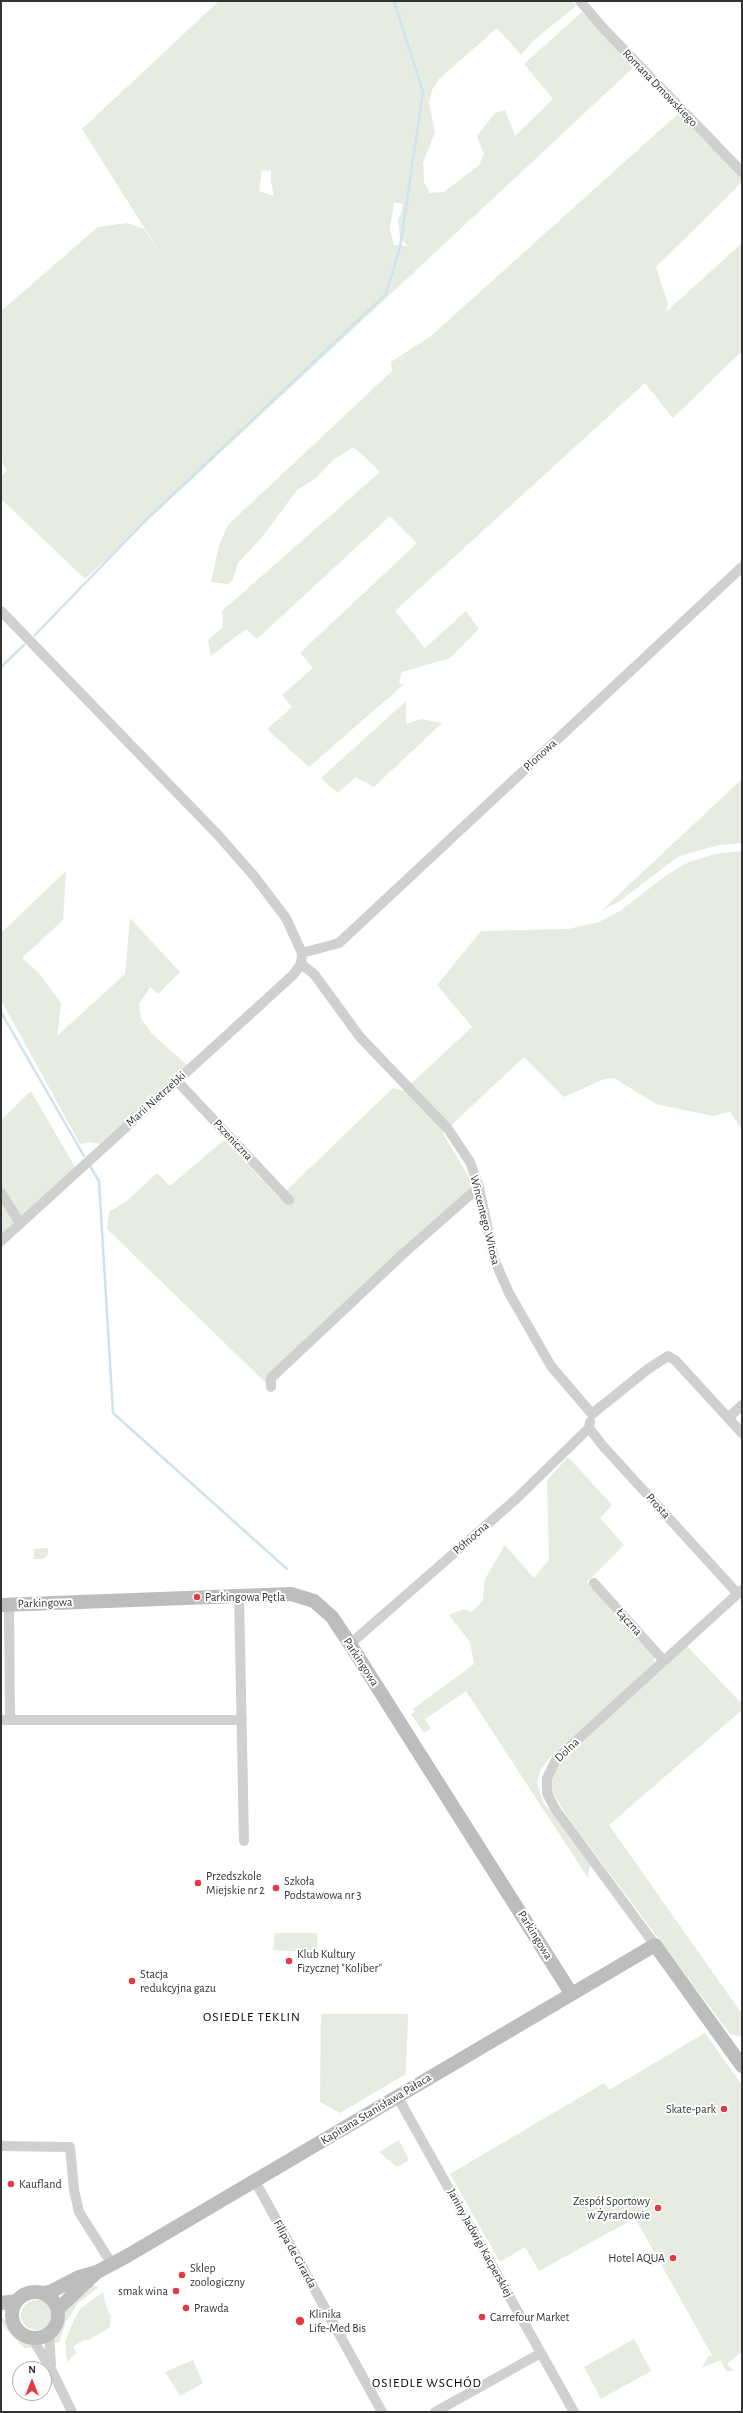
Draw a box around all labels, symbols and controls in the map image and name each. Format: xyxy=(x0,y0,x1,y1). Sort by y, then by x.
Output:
street label: Romana Dmowskiego xyxy=(619,46,701,130)
street label: Plonowa xyxy=(520,736,560,774)
street label: Marii Nietrzebki xyxy=(123,1068,189,1130)
street label: Pszeniczna xyxy=(210,1116,256,1164)
street label: Wincentego Witosa xyxy=(467,1174,503,1266)
street label: Prosta xyxy=(643,1490,673,1522)
street label: Północna xyxy=(450,1518,492,1558)
place label: Parkingowa Pętla xyxy=(205,1590,285,1604)
marker: Parkingowa Pętla xyxy=(192,1592,202,1602)
street label: Parkingowa xyxy=(17,1595,73,1611)
street label: Łączna xyxy=(613,1605,645,1639)
street label: Parkingowa xyxy=(340,1635,382,1689)
street label: Dolna xyxy=(552,1735,582,1765)
place label: Przedszkole Miejskie nr 2 xyxy=(206,1869,265,1897)
place label: Szkoła Podstawowa nr 3 xyxy=(284,1874,361,1902)
marker: Przedszkole Miejskie nr 2 xyxy=(193,1878,203,1888)
marker: Szkoła Podstawowa nr 3 xyxy=(271,1883,281,1893)
street label: Parkingowa xyxy=(514,1908,556,1962)
place label: Klub Kultury Fizycznej "Koliber" xyxy=(297,1947,382,1975)
marker: Klub Kultury Fizycznej "Koliber" xyxy=(284,1956,294,1966)
place label: Stacja redukcyjna gazu xyxy=(140,1967,216,1995)
marker: Stacja redukcyjna gazu xyxy=(127,1976,137,1986)
district label: OSIEDLE TEKLIN xyxy=(203,2009,301,2025)
street label: Kapitana Stanisława Pałaca xyxy=(318,2070,434,2148)
place label: Skate-park xyxy=(666,2102,716,2116)
marker: Skate-park xyxy=(719,2104,729,2114)
place label: Kaufland xyxy=(19,2177,62,2191)
marker: Kaufland xyxy=(6,2179,16,2189)
street label: Janiny Jadwigi Kacperskiej xyxy=(444,2186,516,2300)
place label: Zespół Sportowy w Żyrardowie xyxy=(573,2194,650,2222)
marker: Zespół Sportowy w Żyrardowie xyxy=(653,2203,663,2213)
street label: Filipa de Girarda xyxy=(270,2217,320,2291)
place label: Hotel AQUA xyxy=(608,2251,665,2265)
marker: Hotel AQUA xyxy=(668,2253,678,2263)
place label: Sklep zoologiczny xyxy=(190,2261,245,2289)
marker: Sklep zoologiczny xyxy=(177,2270,187,2280)
place label: smak wina xyxy=(118,2284,168,2298)
marker: smak wina xyxy=(171,2286,181,2296)
place label: Prawda xyxy=(194,2301,229,2315)
marker: Prawda xyxy=(181,2303,191,2313)
place label: Klinika Life-Med Bis xyxy=(309,2307,366,2335)
place label: Carrefour Market xyxy=(490,2310,569,2324)
marker: Carrefour Market xyxy=(477,2312,487,2322)
marker: Klinika Life-Med Bis xyxy=(294,2315,306,2327)
north arrow xyxy=(12,2361,52,2401)
text: N xyxy=(28,2364,36,2375)
district label: OSIEDLE WSCHÓD xyxy=(372,2375,482,2391)

